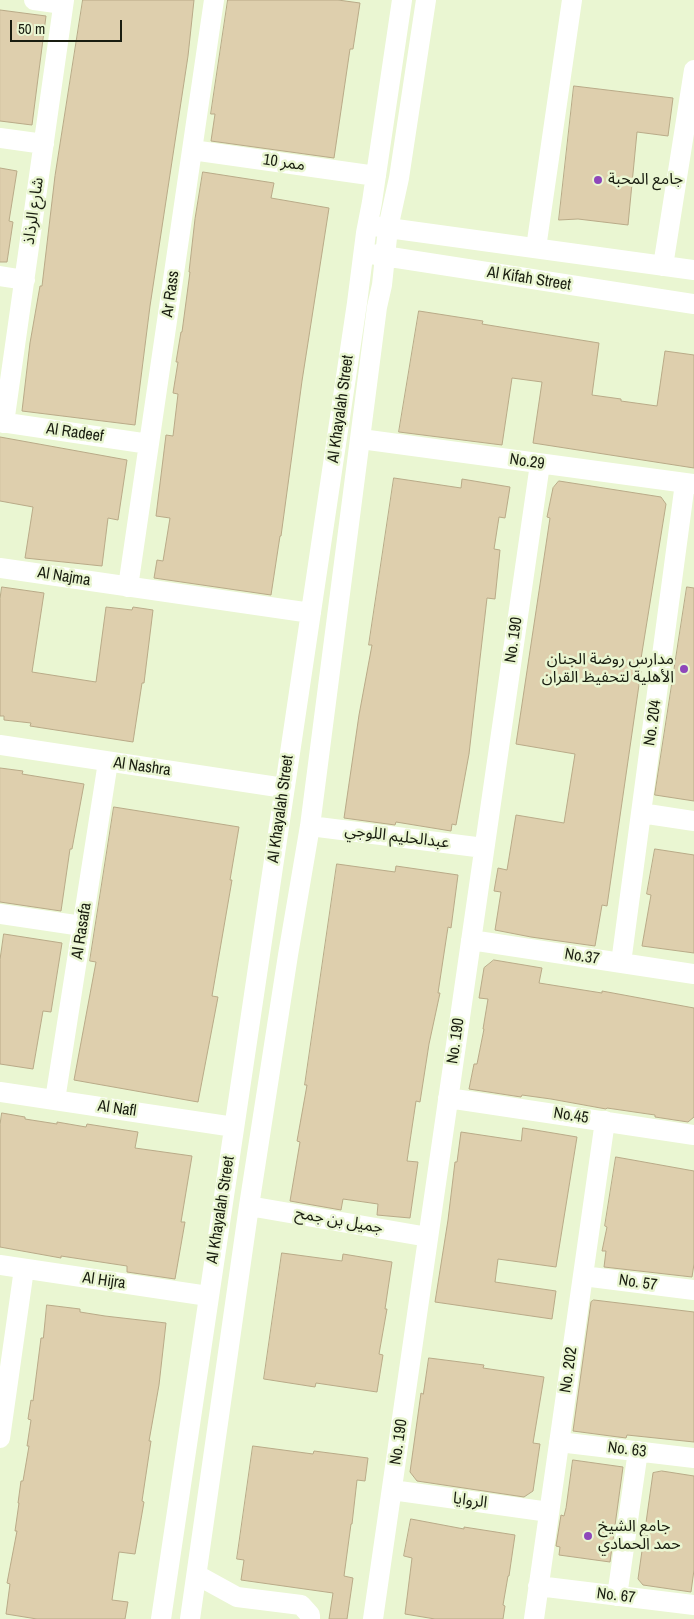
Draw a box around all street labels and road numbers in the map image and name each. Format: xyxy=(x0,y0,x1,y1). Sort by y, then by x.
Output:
street label: ممر 10 xyxy=(262,151,306,175)
street label: شارع الرذاذ xyxy=(20,176,48,246)
street label: Al Kifah Street xyxy=(486,263,572,295)
street label: Ar Rass xyxy=(158,270,184,318)
street label: Al Khayalah Street xyxy=(324,354,358,464)
street label: Al Radeef xyxy=(45,419,105,447)
street label: No.29 xyxy=(508,450,546,474)
street label: Al Najma xyxy=(36,563,92,591)
street label: No. 190 xyxy=(501,616,527,664)
street label: No. 204 xyxy=(640,699,666,747)
street label: Al Nashra xyxy=(112,753,172,781)
street label: Al Khayalah Street xyxy=(264,754,298,864)
street label: عبدالحليم اللوجي xyxy=(344,821,450,853)
street label: Al Rasafa xyxy=(68,901,96,961)
street label: No.37 xyxy=(563,945,601,969)
street label: No. 190 xyxy=(443,1017,469,1065)
street label: Al Nafl xyxy=(97,1097,137,1121)
street label: No.45 xyxy=(552,1104,590,1128)
street label: Al Khayalah Street xyxy=(203,1155,239,1265)
street label: جميل بن جمح xyxy=(294,1204,384,1238)
street label: Al Hijra xyxy=(81,1269,127,1293)
street label: No. 57 xyxy=(618,1271,658,1295)
street label: No. 202 xyxy=(556,1346,582,1394)
street label: No. 190 xyxy=(386,1418,412,1466)
street label: No. 63 xyxy=(607,1438,647,1462)
street label: الروايا xyxy=(451,1489,489,1513)
street label: No. 67 xyxy=(596,1584,636,1608)

